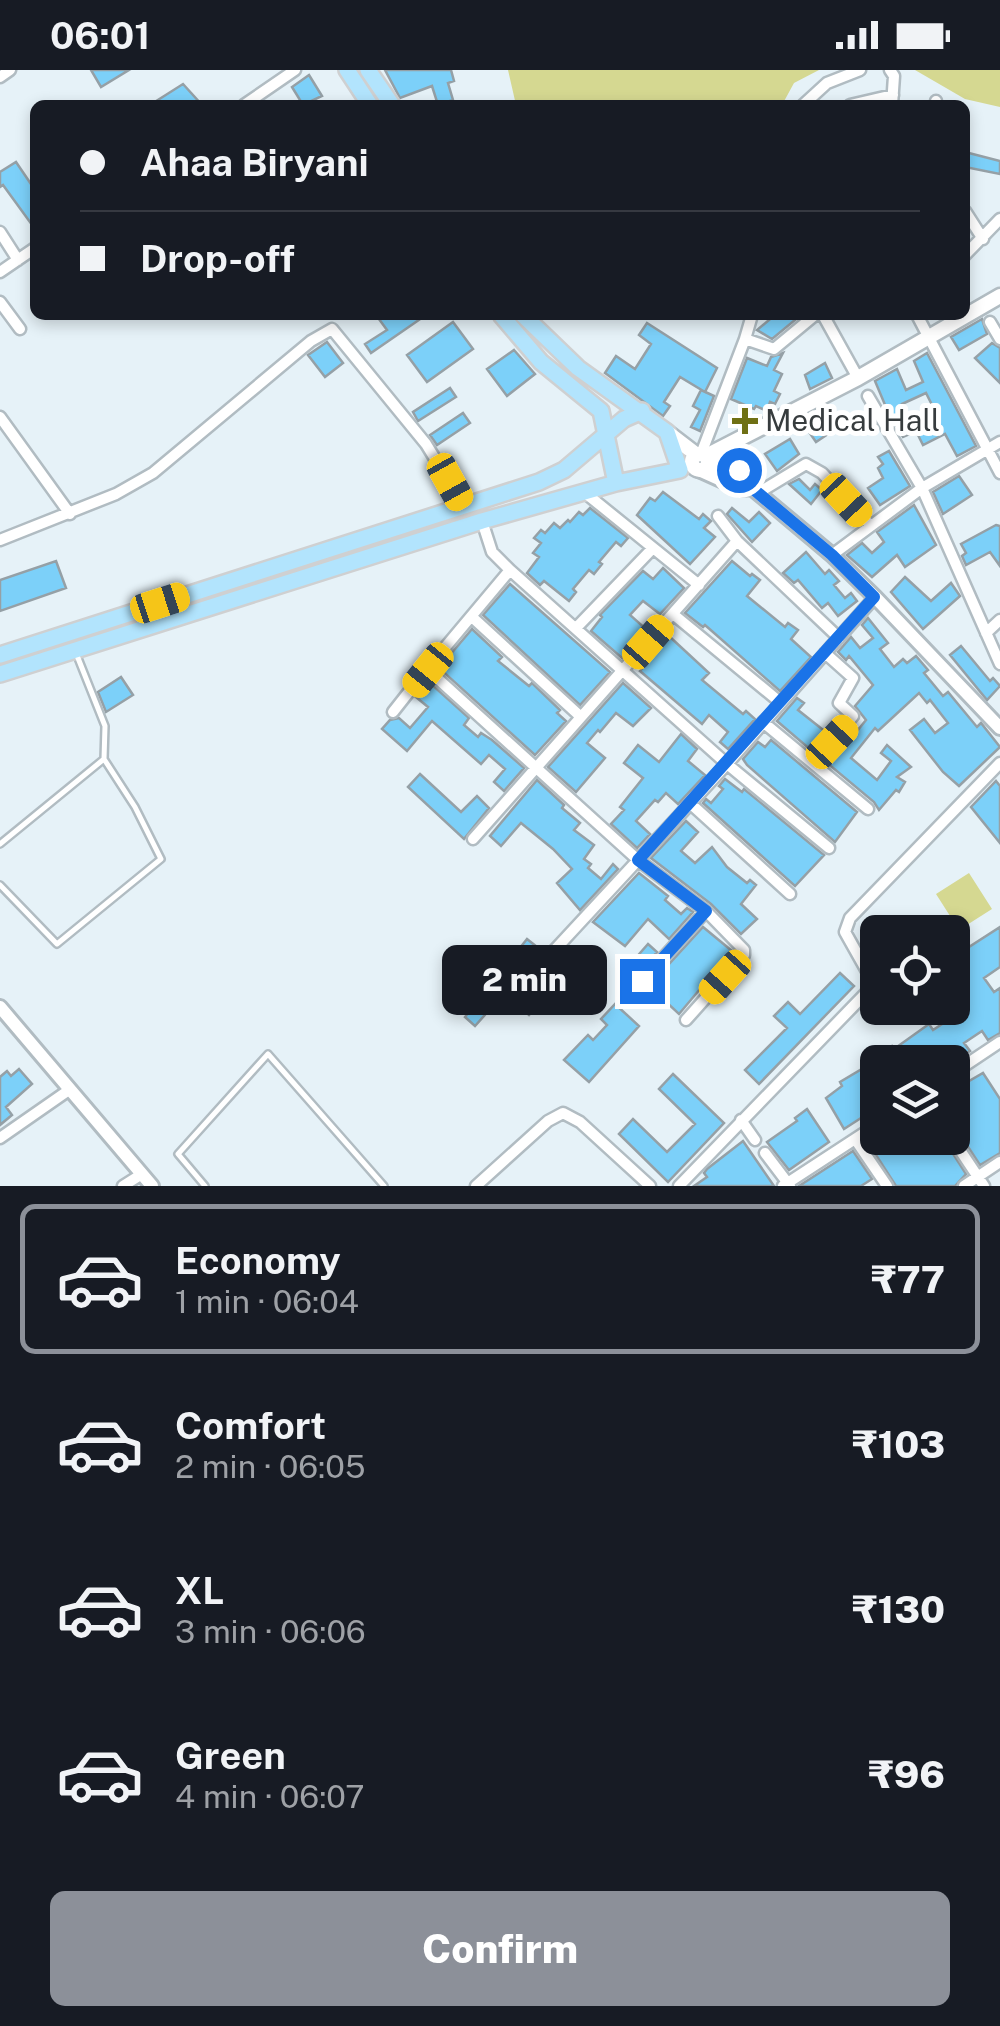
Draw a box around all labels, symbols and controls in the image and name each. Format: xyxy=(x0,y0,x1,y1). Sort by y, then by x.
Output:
text: 06:01 xyxy=(50,13,150,58)
text: Ahaa Biryani xyxy=(140,140,369,185)
text: Drop-off xyxy=(140,236,295,281)
place label: Medical Hall xyxy=(765,402,940,438)
marker: Medical Hall xyxy=(734,410,756,432)
car xyxy=(422,448,478,516)
route start xyxy=(717,448,762,493)
car xyxy=(815,468,877,532)
car xyxy=(127,579,193,627)
car xyxy=(617,610,679,674)
car xyxy=(397,637,459,703)
car xyxy=(801,710,863,774)
map controls xyxy=(860,915,970,1155)
button: locate xyxy=(860,915,970,1025)
car xyxy=(694,945,756,1009)
callout: 2 min xyxy=(442,946,607,1016)
route end xyxy=(620,959,665,1004)
text: 2 min xyxy=(482,961,567,998)
button: layers xyxy=(860,1045,970,1155)
icon: car xyxy=(55,1234,145,1324)
text: Economy xyxy=(175,1238,341,1283)
text: ₹77 xyxy=(871,1257,945,1302)
text: 1 min · 06:04 xyxy=(175,1283,359,1320)
icon: car xyxy=(55,1399,145,1489)
text: Comfort xyxy=(175,1403,326,1448)
text: ₹103 xyxy=(852,1422,945,1467)
text: 2 min · 06:05 xyxy=(175,1448,365,1485)
icon: car xyxy=(55,1564,145,1654)
text: XL xyxy=(175,1568,224,1613)
text: ₹130 xyxy=(852,1587,945,1632)
text: 3 min · 06:06 xyxy=(175,1613,366,1650)
icon: car xyxy=(55,1729,145,1819)
text: Green xyxy=(175,1733,286,1778)
text: ₹96 xyxy=(868,1752,945,1797)
text: 4 min · 06:07 xyxy=(175,1778,365,1815)
button: Confirm xyxy=(50,1891,950,2006)

